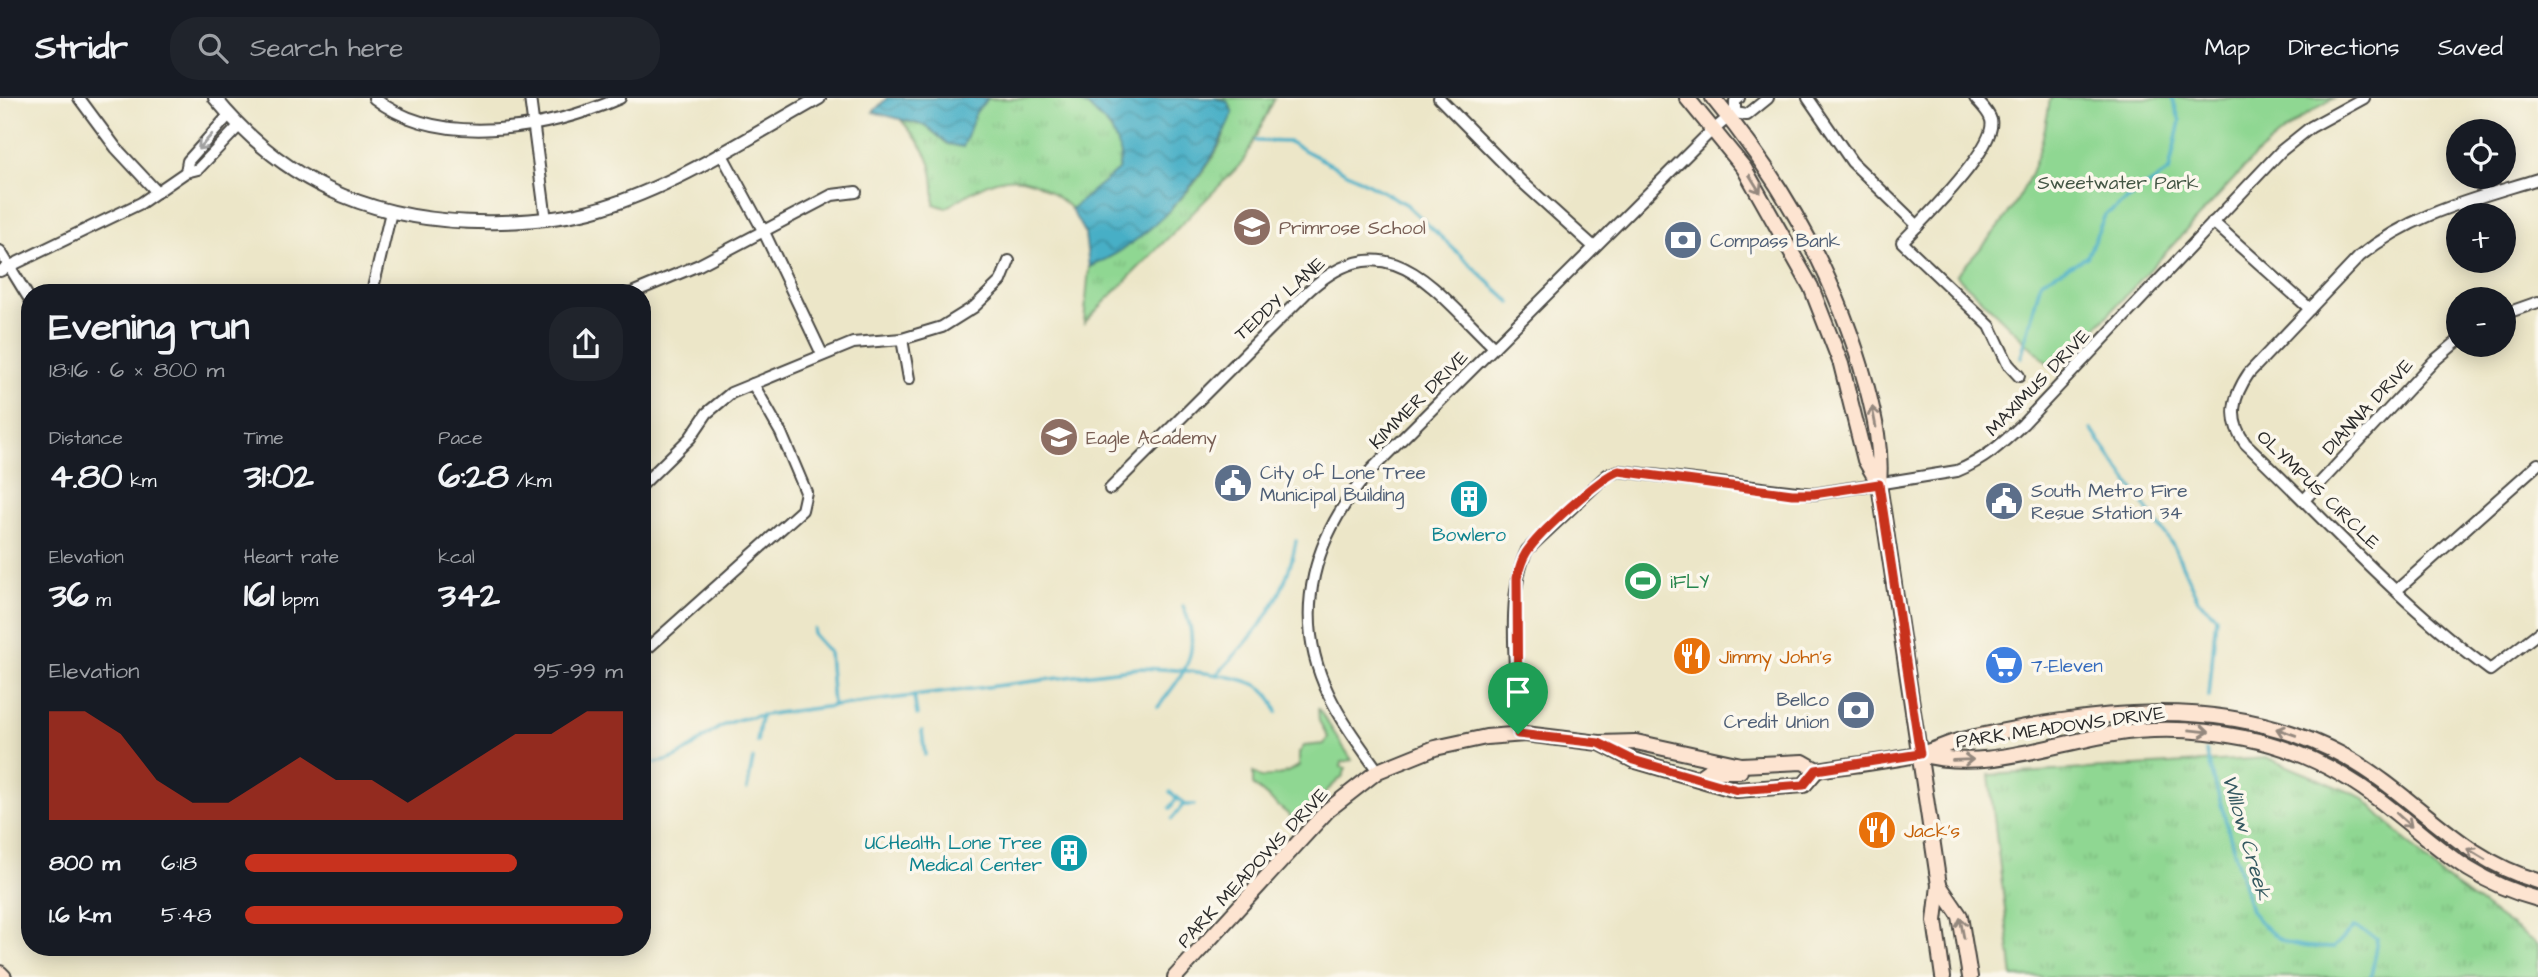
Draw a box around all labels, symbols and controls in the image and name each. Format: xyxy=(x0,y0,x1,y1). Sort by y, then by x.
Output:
search box xyxy=(170,17,660,80)
text: Stridr xyxy=(35,25,128,71)
icon: search xyxy=(194,29,232,67)
text: Search here xyxy=(250,30,403,66)
text: Map xyxy=(2205,31,2250,65)
text: Directions xyxy=(2288,31,2400,65)
text: Saved xyxy=(2438,31,2503,65)
map controls xyxy=(2446,119,2516,357)
button: locate xyxy=(2446,119,2516,189)
one-way arrow xyxy=(196,133,213,150)
park label: Sweetwater Park xyxy=(2038,170,2199,197)
one-way arrow xyxy=(1748,174,1762,194)
button: + xyxy=(2446,203,2516,273)
school or university icon: Primrose School xyxy=(1231,206,1273,248)
place label: Primrose School xyxy=(1279,215,1426,242)
bank icon: Compass Bank xyxy=(1662,219,1704,261)
place label: Compass Bank xyxy=(1710,228,1841,255)
street label: TEDDY LANE xyxy=(1229,251,1331,347)
button: − xyxy=(2446,287,2516,357)
text: Evening run xyxy=(49,302,250,354)
button: share xyxy=(549,307,623,381)
street label: MAXIMUS DRIVE xyxy=(1980,323,2097,443)
street label: KIMMER DRIVE xyxy=(1364,345,1475,456)
street label: DIANNA DRIVE xyxy=(2316,353,2420,461)
text: 18:16 · 6 × 800 m xyxy=(49,354,224,386)
one-way arrow xyxy=(1866,406,1880,429)
school or university icon: Eagle Academy xyxy=(1038,416,1080,458)
street label: OLYMPUS CIRCLE xyxy=(2250,424,2386,556)
text: Distance xyxy=(49,425,123,452)
text: Time xyxy=(244,425,283,452)
text: Pace xyxy=(438,425,482,452)
place label: Eagle Academy xyxy=(1086,425,1217,453)
text: 4.80 xyxy=(49,452,123,501)
text: 31:02 xyxy=(244,452,314,501)
text: 6:28 xyxy=(438,452,509,501)
place label: City of Lone Tree Municipal Building xyxy=(1260,460,1426,510)
public building icon: City of Lone Tree Municipal Building xyxy=(1212,462,1254,504)
text: km xyxy=(123,468,157,495)
text: /km xyxy=(509,468,552,495)
building icon: Bowlero xyxy=(1448,478,1490,520)
place label: South Metro Fire Resue Station 34 xyxy=(2031,478,2188,527)
public building icon: South Metro Fire Resue Station 34 xyxy=(1983,480,2025,522)
place label: Bowlero xyxy=(1432,522,1506,549)
text: Elevation xyxy=(49,544,124,571)
text: Heart rate xyxy=(244,544,339,571)
text: kcal xyxy=(438,544,475,571)
sports icon: iFLY xyxy=(1622,560,1664,602)
place label: iFLY xyxy=(1670,569,1709,596)
text: 36 xyxy=(49,571,89,620)
text: 161 xyxy=(244,571,275,620)
text: 342 xyxy=(438,571,500,620)
text: m xyxy=(89,587,111,614)
text: bpm xyxy=(275,587,318,614)
restaurant icon: Jimmy John's xyxy=(1671,635,1713,677)
place label: Jimmy John's xyxy=(1719,644,1832,672)
supermarket icon: 7-Eleven xyxy=(1983,644,2025,686)
place label: 7-Eleven xyxy=(2031,653,2103,680)
text: Elevation xyxy=(49,655,140,687)
text: 95–99 m xyxy=(533,655,623,687)
pin xyxy=(1488,662,1548,734)
icon: arrive xyxy=(1499,673,1537,711)
place label: Bellco Credit Union xyxy=(1724,687,1829,736)
bank icon: Bellco Credit Union xyxy=(1835,689,1877,731)
street label: PARK MEADOWS DRIVE xyxy=(1954,699,2166,756)
one-way arrow xyxy=(2276,724,2297,737)
one-way arrow xyxy=(2187,725,2210,738)
one-way arrow xyxy=(1951,753,1974,766)
water label: Willow Creek xyxy=(2215,771,2279,904)
street label: PARK MEADOWS DRIVE xyxy=(1171,782,1335,954)
restaurant icon: Jack's xyxy=(1856,809,1898,851)
one-way arrow xyxy=(2394,812,2412,828)
place label: Jack's xyxy=(1904,818,1960,845)
place label: UCHealth Lone Tree Medical Center xyxy=(865,830,1043,879)
building icon: UCHealth Lone Tree Medical Center xyxy=(1048,832,1090,874)
text: 800 m xyxy=(49,847,120,879)
text: 6:18 xyxy=(161,847,197,879)
one-way arrow xyxy=(2466,847,2486,861)
text: 1.6 km xyxy=(49,899,111,931)
text: 5:48 xyxy=(161,899,212,931)
one-way arrow xyxy=(1955,917,1968,940)

